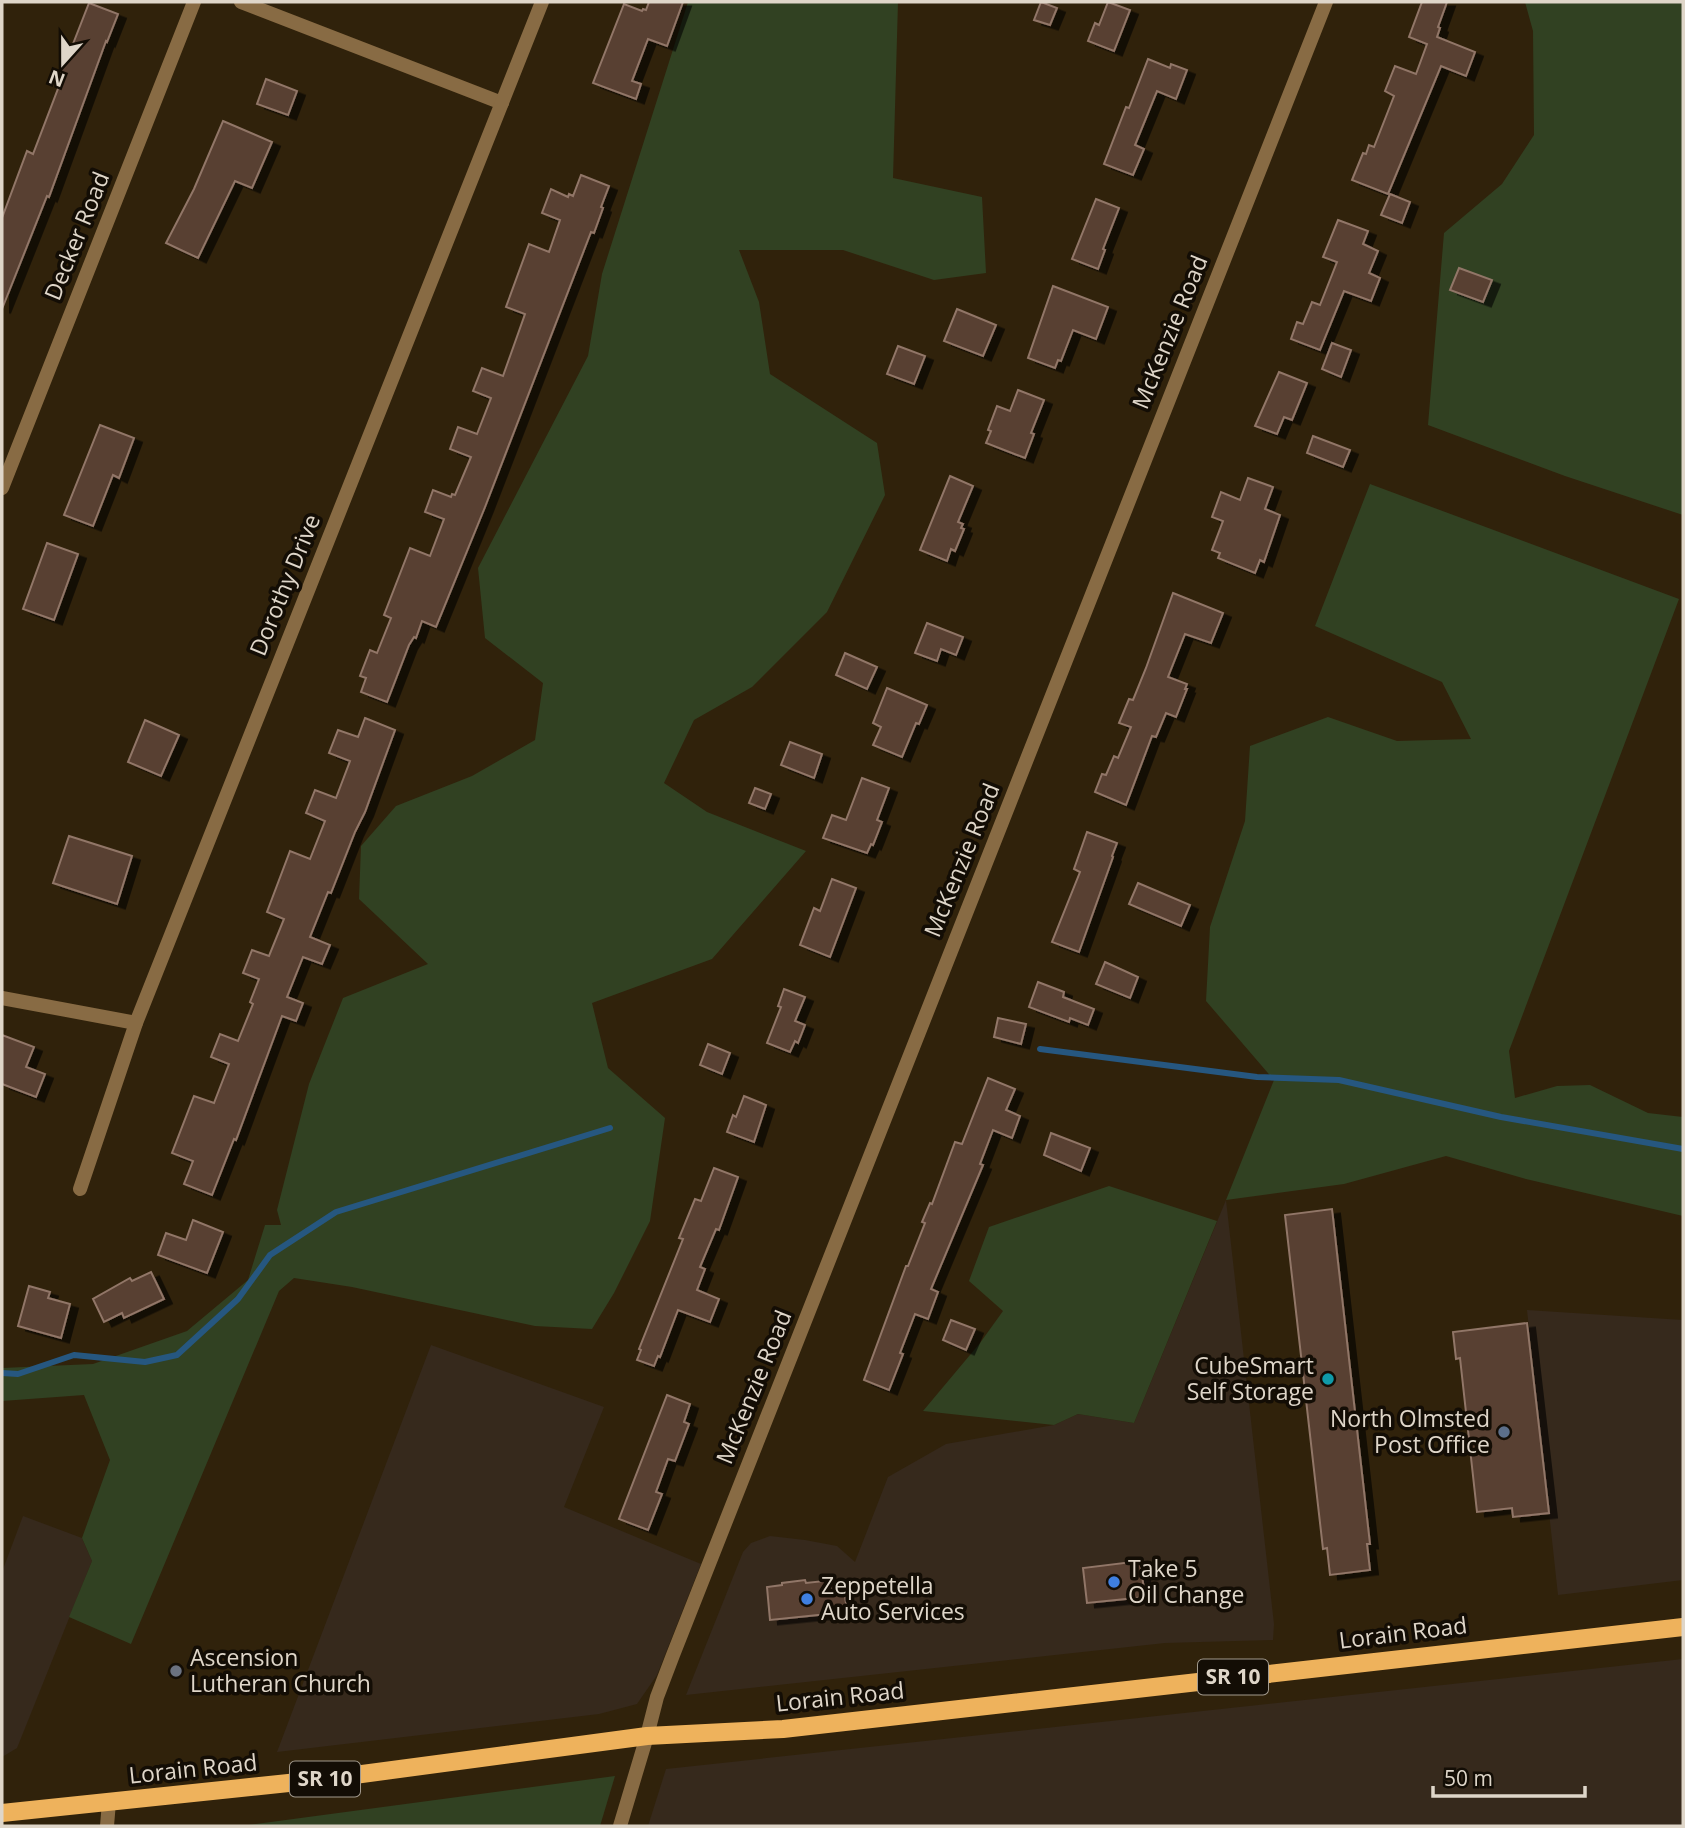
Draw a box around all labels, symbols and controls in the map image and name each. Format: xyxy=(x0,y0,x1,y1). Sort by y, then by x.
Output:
north arrow xyxy=(28,28,98,98)
text: N xyxy=(45,64,69,94)
street label: Decker Road xyxy=(36,167,116,305)
street label: McKenzie Road xyxy=(1124,250,1214,413)
street label: Dorothy Drive xyxy=(241,509,327,660)
street label: McKenzie Road xyxy=(916,778,1006,941)
street label: McKenzie Road xyxy=(708,1305,798,1468)
place label: CubeSmart Self Storage xyxy=(1187,1349,1314,1407)
marker: CubeSmart Self Storage xyxy=(1320,1371,1336,1387)
place label: North Olmsted Post Office xyxy=(1330,1402,1490,1460)
marker: North Olmsted Post Office xyxy=(1496,1424,1512,1440)
place label: Take 5 Oil Change xyxy=(1128,1552,1244,1610)
place label: Zeppetella Auto Services xyxy=(821,1569,965,1627)
marker: Take 5 Oil Change xyxy=(1106,1574,1122,1590)
marker: Zeppetella Auto Services xyxy=(799,1591,815,1607)
street label: Lorain Road xyxy=(1337,1608,1469,1656)
place label: Ascension Lutheran Church xyxy=(190,1641,371,1699)
road number: SR 10 xyxy=(1198,1660,1268,1694)
marker: Ascension Lutheran Church xyxy=(168,1663,184,1679)
street label: Lorain Road xyxy=(774,1673,906,1719)
street label: Lorain Road xyxy=(127,1745,259,1791)
scale bar xyxy=(1433,1755,1585,1799)
road number: SR 10 xyxy=(290,1762,360,1796)
text: 50 m xyxy=(1444,1764,1493,1792)

